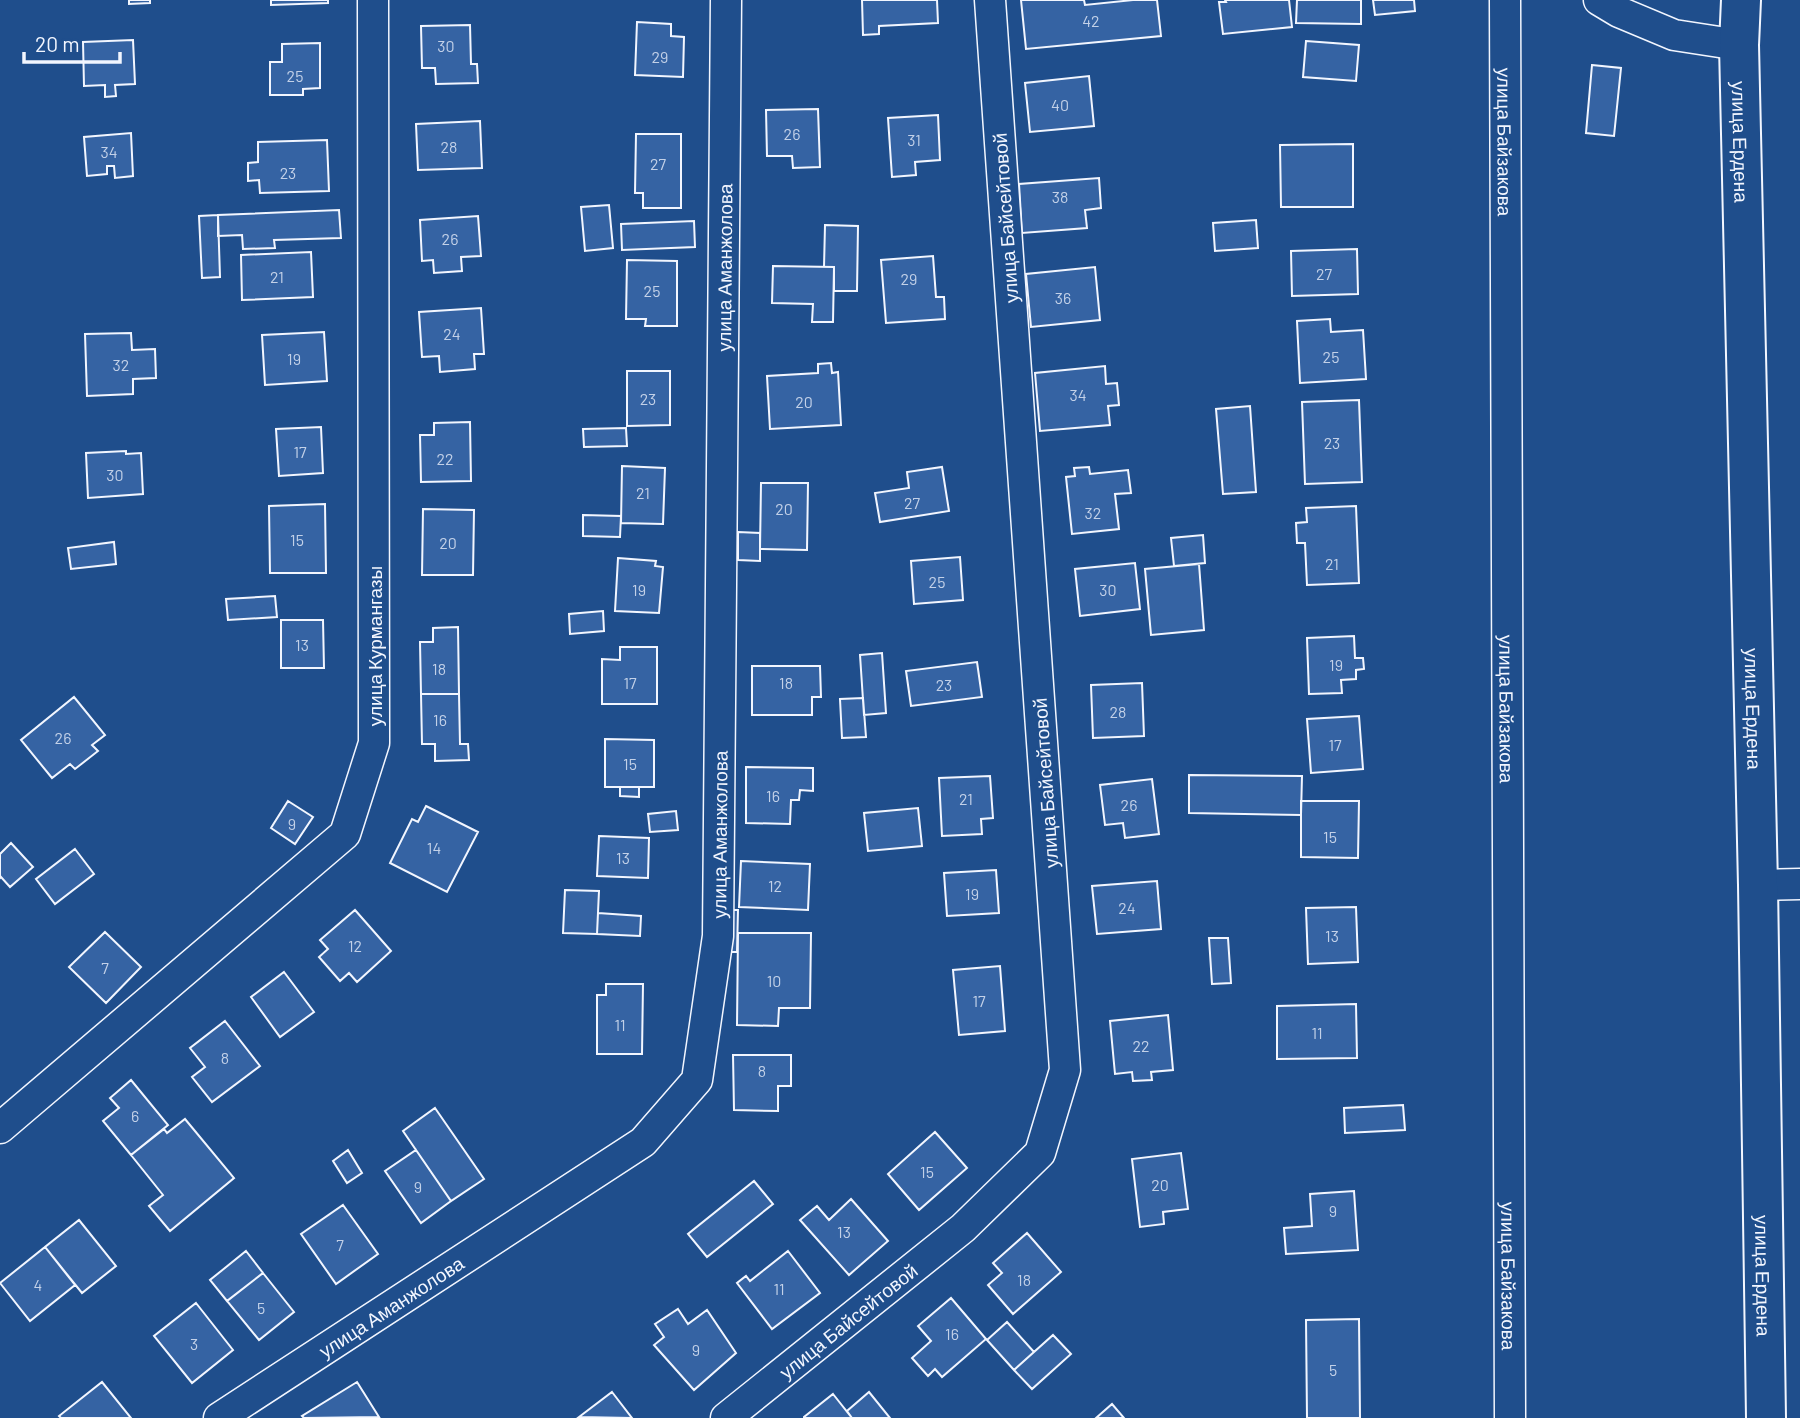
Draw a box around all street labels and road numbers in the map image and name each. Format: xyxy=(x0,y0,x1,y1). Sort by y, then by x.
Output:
street label: улица Байзакова xyxy=(1494,68,1517,217)
street label: улица Ердена xyxy=(1728,81,1754,203)
street label: улица Байсейтовой xyxy=(988,132,1022,304)
street label: улица Аманжолова xyxy=(711,183,736,352)
street label: улица Курмангазы xyxy=(363,566,386,726)
street label: улица Байзакова xyxy=(1496,635,1519,784)
street label: улица Ердена xyxy=(1741,648,1767,770)
street label: улица Байсейтовой xyxy=(1028,697,1062,869)
street label: улица Аманжолова xyxy=(707,750,731,919)
street label: улица Байзакова xyxy=(1498,1202,1521,1351)
street label: улица Ердена xyxy=(1751,1215,1776,1337)
street label: улица Аманжолова xyxy=(314,1250,468,1362)
street label: улица Байсейтовой xyxy=(774,1258,921,1383)

